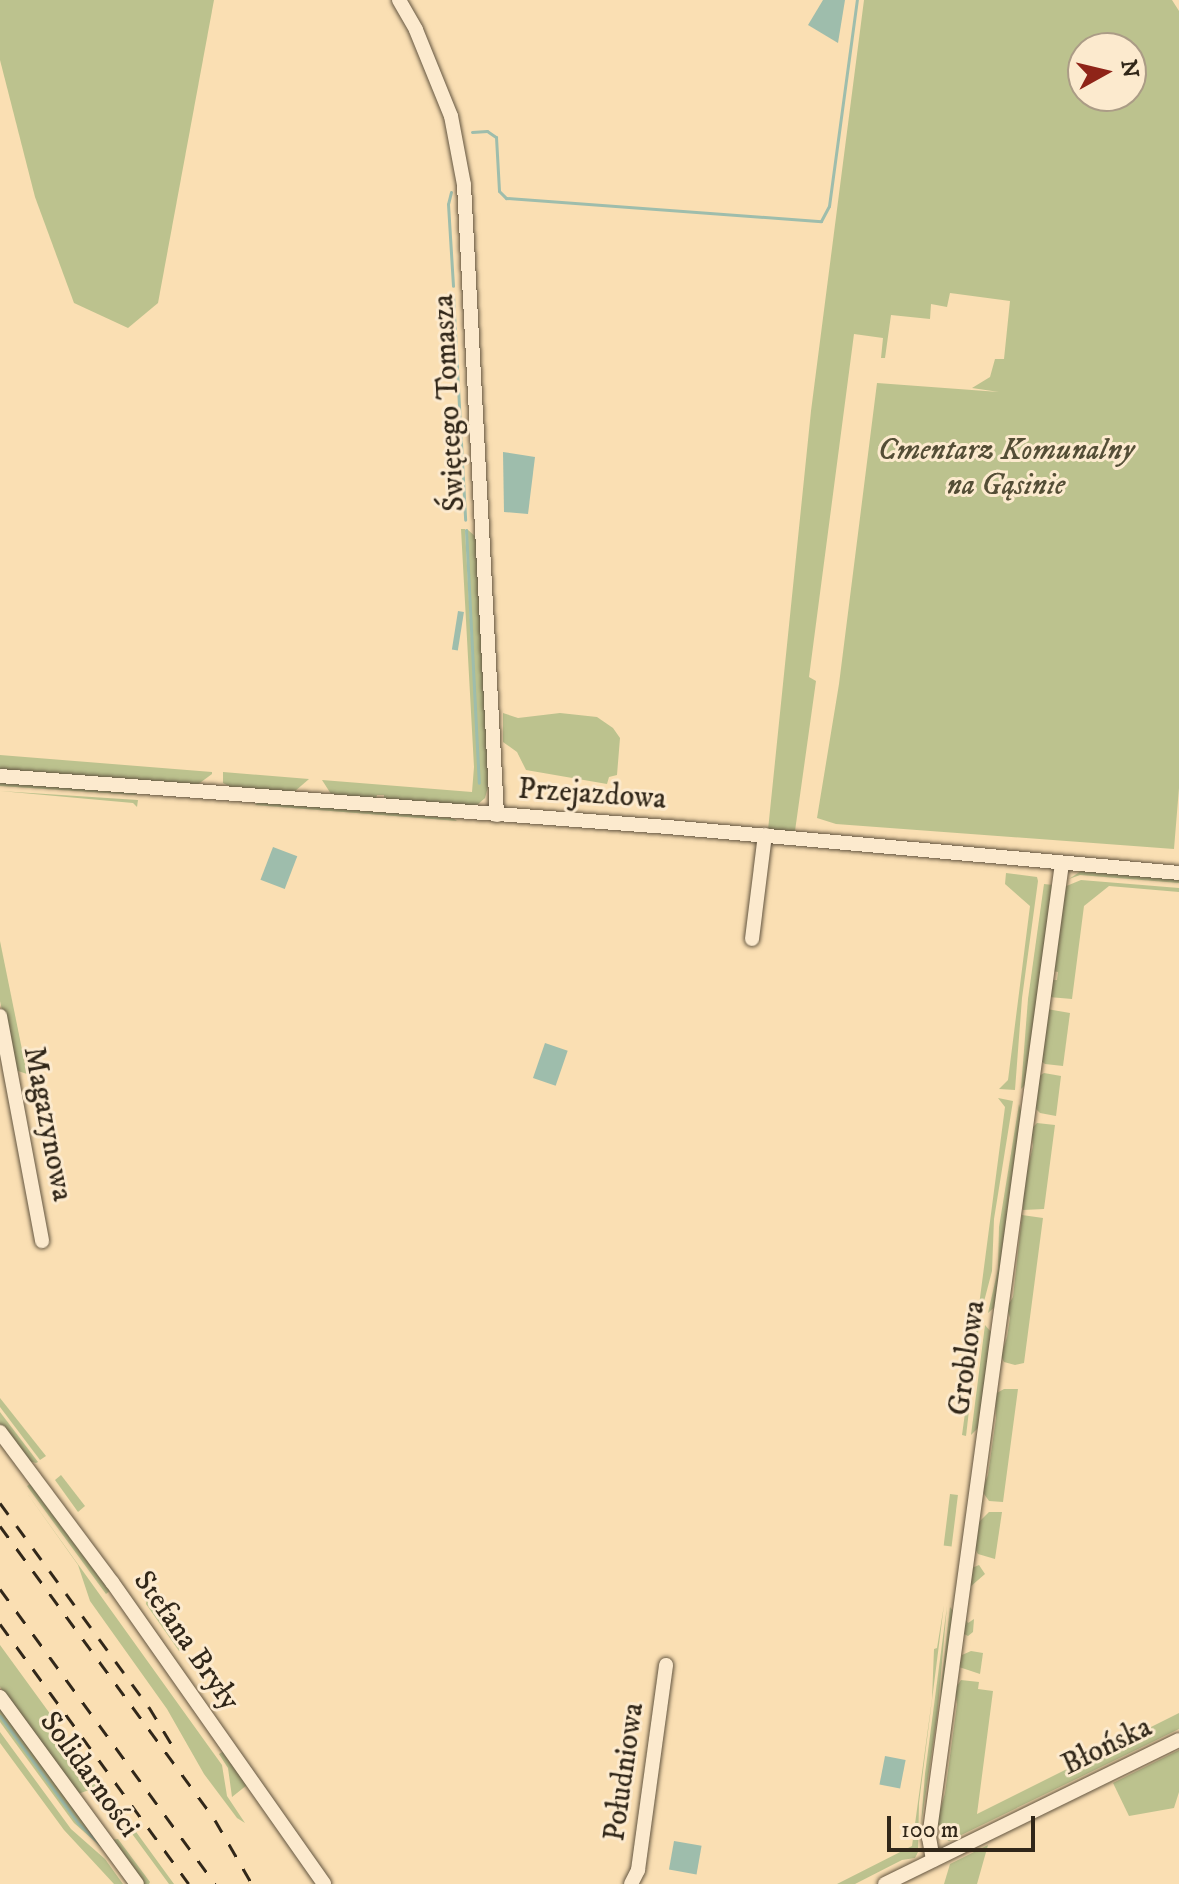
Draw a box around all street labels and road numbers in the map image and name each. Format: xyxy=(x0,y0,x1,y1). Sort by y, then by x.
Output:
street label: Świętego Tomasza xyxy=(426,293,474,513)
street label: Przejazdowa xyxy=(517,772,667,818)
street label: Magazynowa xyxy=(14,1044,80,1204)
street label: Groblowa xyxy=(942,1298,994,1418)
street label: Stefana Bryły xyxy=(125,1565,247,1717)
street label: Południowa xyxy=(597,1700,653,1844)
street label: Solidarności xyxy=(31,1705,147,1845)
street label: Błońska xyxy=(1056,1710,1158,1784)

